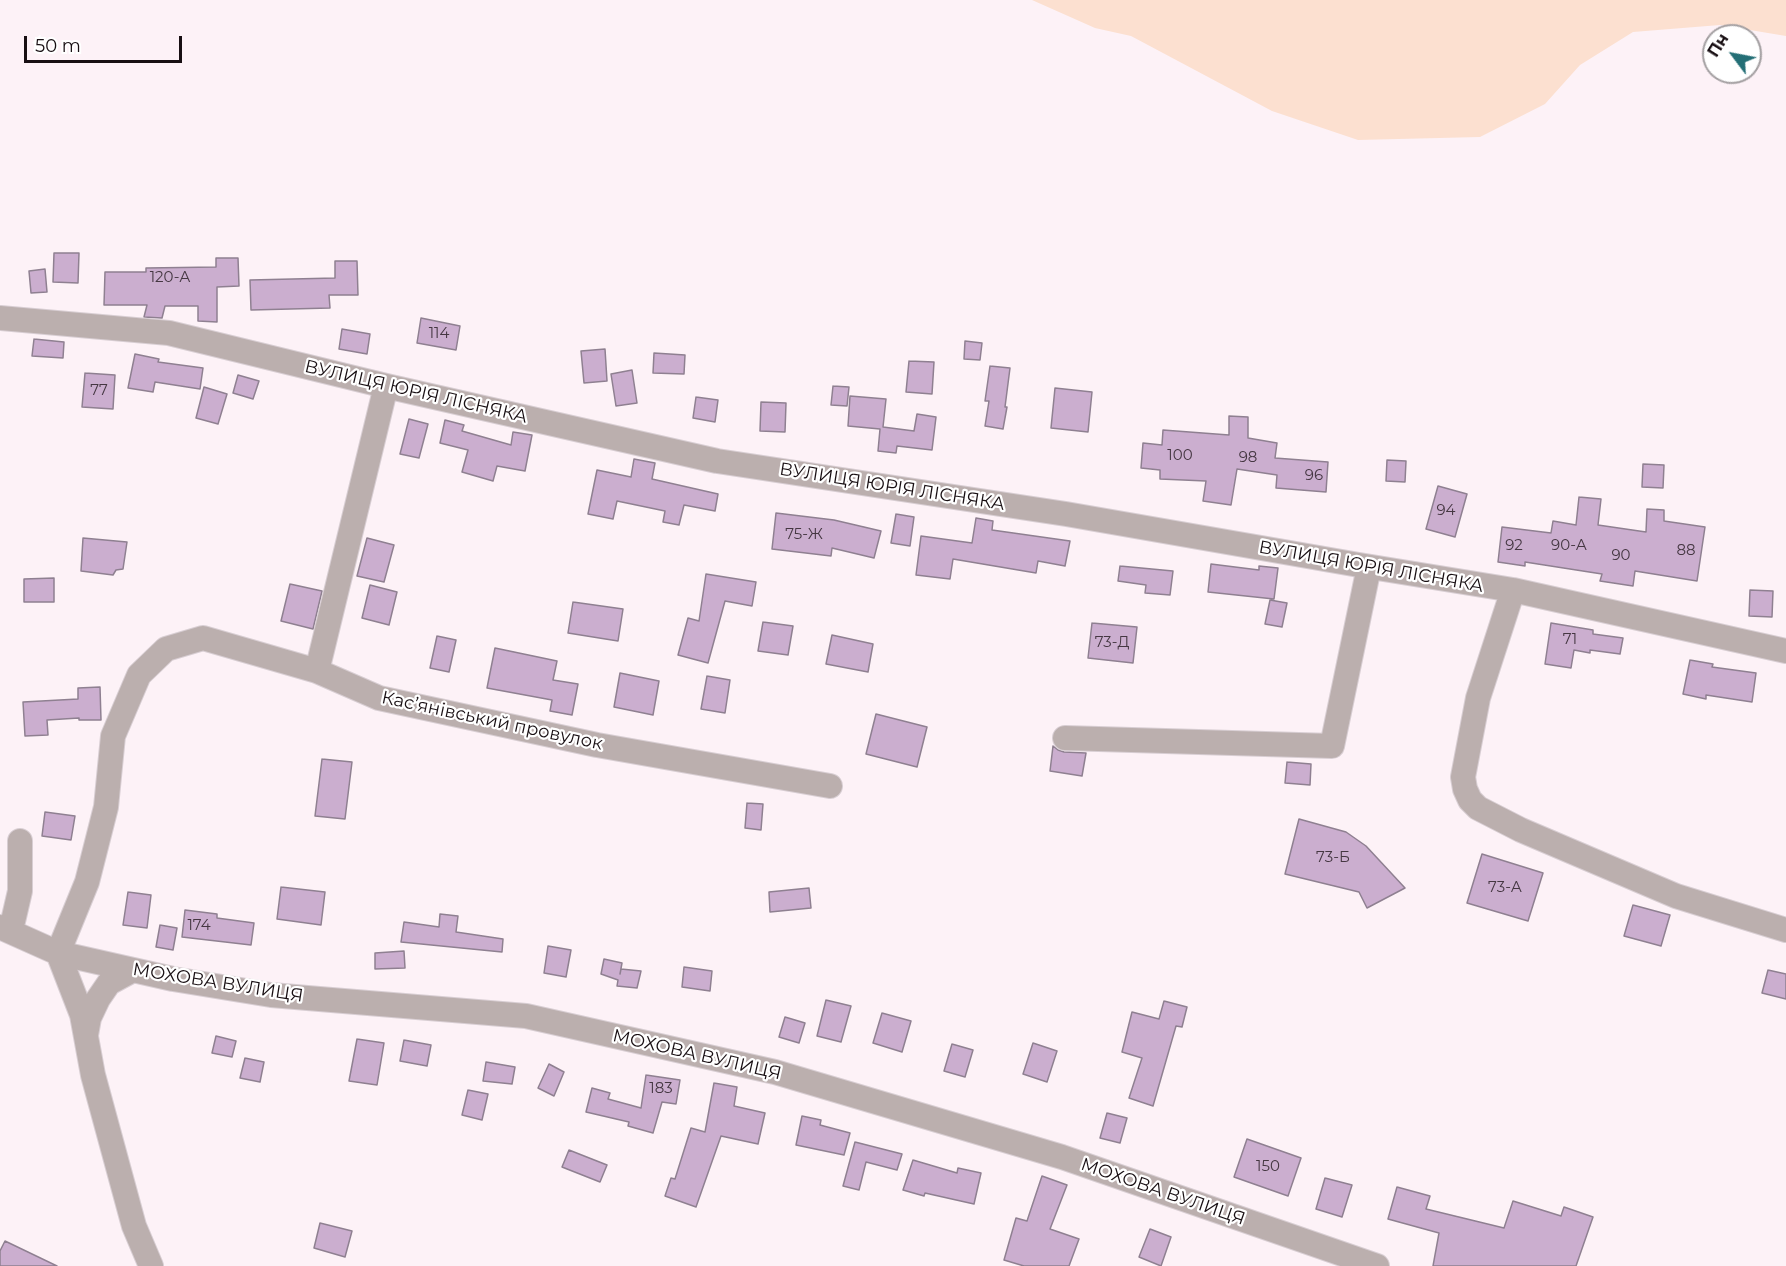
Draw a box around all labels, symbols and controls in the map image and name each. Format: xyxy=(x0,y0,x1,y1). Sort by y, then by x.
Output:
scale bar xyxy=(27,24,184,62)
north arrow xyxy=(1702,24,1762,84)
text: Пн xyxy=(1704,30,1732,61)
text: 50 m xyxy=(35,35,81,57)
house number: 120-А xyxy=(150,269,190,287)
house number: 114 xyxy=(429,325,449,343)
street label: ВУЛИЦЯ ЮРІЯ ЛІСНЯКА xyxy=(303,356,529,428)
house number: 77 xyxy=(90,382,108,400)
house number: 100 xyxy=(1167,447,1193,465)
house number: 98 xyxy=(1239,449,1257,467)
street label: ВУЛИЦЯ ЮРІЯ ЛІСНЯКА xyxy=(778,459,1006,515)
house number: 96 xyxy=(1305,467,1323,485)
house number: 94 xyxy=(1436,502,1456,520)
house number: 75-Ж xyxy=(785,526,823,544)
street label: ВУЛИЦЯ ЮРІЯ ЛІСНЯКА xyxy=(1257,537,1485,597)
house number: 92 xyxy=(1505,537,1523,555)
house number: 90-А xyxy=(1551,537,1587,555)
house number: 88 xyxy=(1676,542,1696,560)
house number: 90 xyxy=(1611,547,1631,565)
house number: 71 xyxy=(1563,631,1577,649)
house number: 73-Д xyxy=(1095,634,1129,652)
street label: Касʼянівський провулок xyxy=(379,687,605,755)
house number: 73-Б xyxy=(1316,849,1350,867)
house number: 73-А xyxy=(1488,879,1522,897)
house number: 174 xyxy=(187,917,211,935)
street label: МОХОВА ВУЛИЦЯ xyxy=(131,959,305,1007)
street label: МОХОВА ВУЛИЦЯ xyxy=(611,1025,783,1085)
house number: 183 xyxy=(649,1080,673,1098)
street label: МОХОВА ВУЛИЦЯ xyxy=(1078,1154,1248,1230)
house number: 150 xyxy=(1256,1158,1280,1176)

